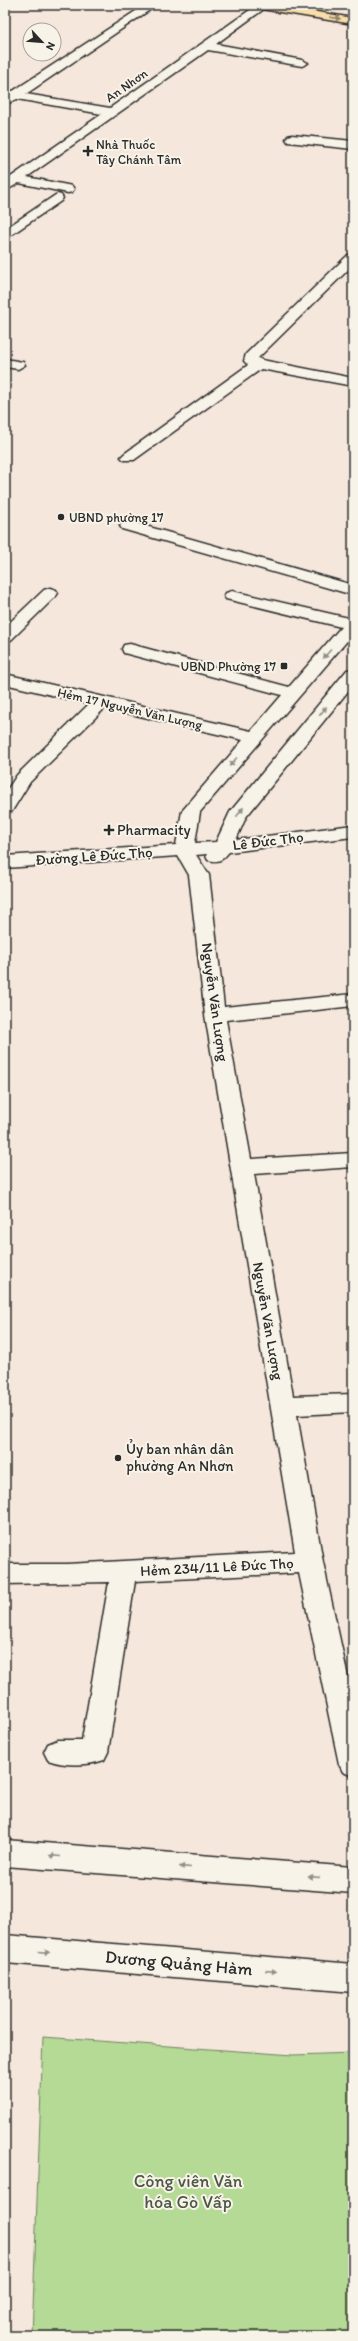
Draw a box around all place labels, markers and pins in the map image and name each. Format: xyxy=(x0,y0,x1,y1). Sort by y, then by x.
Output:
place label: Nhà Thuốc Tây Chánh Tâm xyxy=(96,137,182,167)
marker: Nhà Thuốc Tây Chánh Tâm xyxy=(83,146,93,156)
place label: UBND phường 17 xyxy=(69,510,164,525)
marker: UBND phường 17 xyxy=(56,512,66,522)
place label: UBND Phường 17 xyxy=(181,659,277,674)
marker: UBND Phường 17 xyxy=(279,661,289,671)
place label: Pharmacity xyxy=(117,821,191,839)
marker: Pharmacity xyxy=(104,825,114,835)
place label: Ủy ban nhân dân phường An Nhơn xyxy=(126,1439,234,1475)
marker: Ủy ban nhân dân phường An Nhơn xyxy=(113,1453,123,1463)

